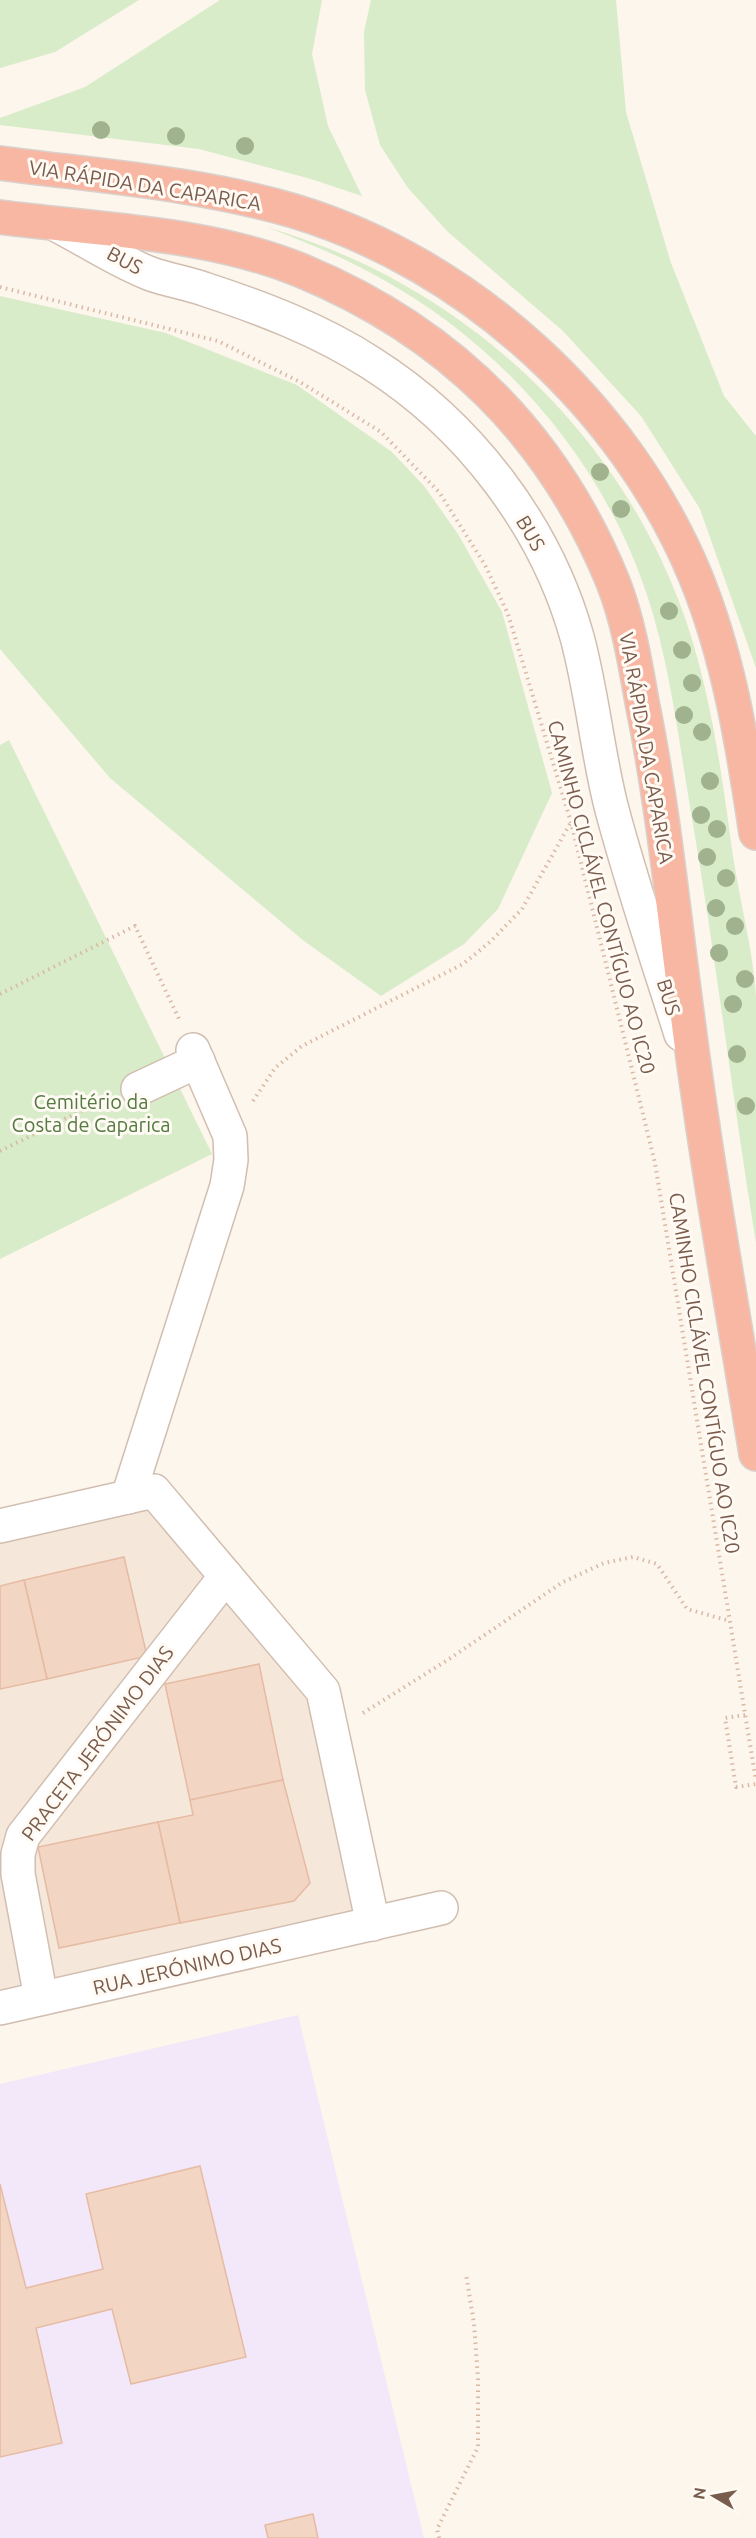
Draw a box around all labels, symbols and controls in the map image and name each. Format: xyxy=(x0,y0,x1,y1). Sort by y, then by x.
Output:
street label: VIA RÁPIDA DA CAPARICA xyxy=(27,155,263,215)
street label: BUS xyxy=(103,241,147,279)
street label: BUS xyxy=(512,511,550,555)
street label: VIA RÁPIDA DA CAPARICA xyxy=(615,630,679,866)
street label: CAMINHO CICLÁVEL CONTÍGUO AO IC20 xyxy=(544,718,660,1076)
street label: BUS xyxy=(653,976,685,1018)
park label: Cemitério da Costa de Caparica xyxy=(11,1090,171,1136)
street label: CAMINHO CICLÁVEL CONTÍGUO AO IC20 xyxy=(665,1191,745,1555)
street label: PRACETA JERÓNIMO DIAS xyxy=(16,1641,178,1845)
street label: RUA JERÓNIMO DIAS xyxy=(91,1933,283,1999)
north arrow xyxy=(684,2466,744,2526)
text: N xyxy=(689,2486,709,2501)

